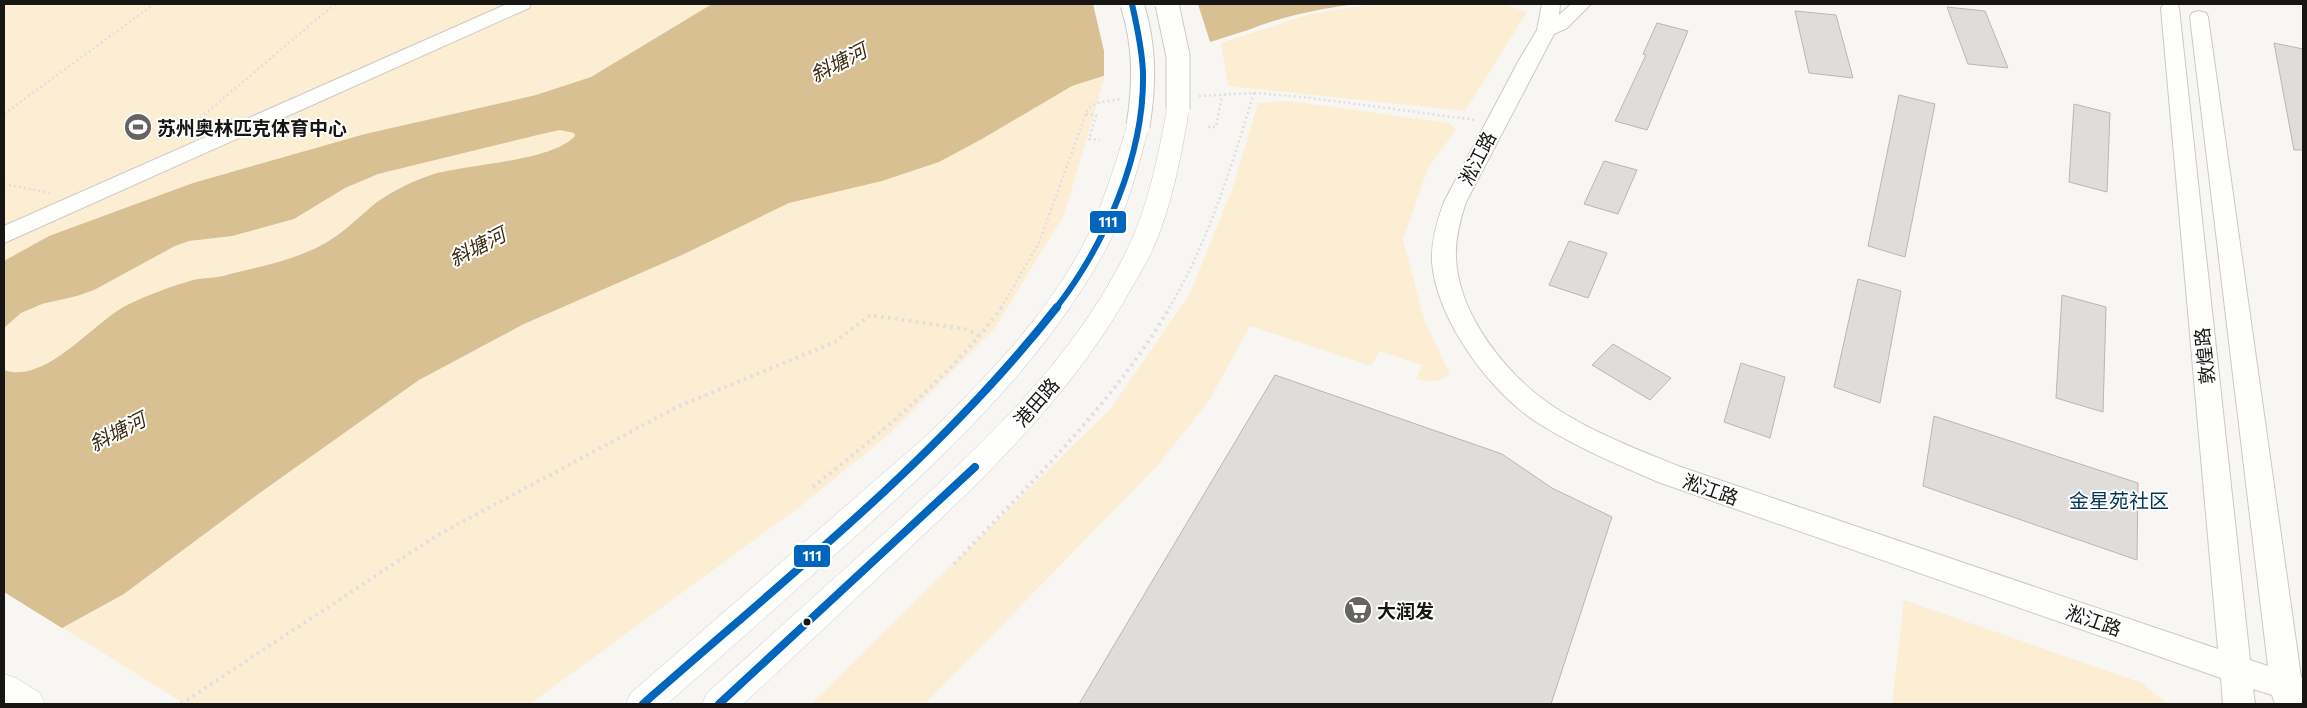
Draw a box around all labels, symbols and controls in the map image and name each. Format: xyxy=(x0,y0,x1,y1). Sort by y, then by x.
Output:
water label: 斜塘河 xyxy=(806,36,874,86)
sports icon: 苏州奥林匹克体育中心 xyxy=(123,112,153,142)
place label: 苏州奥林匹克体育中心 xyxy=(157,116,347,139)
street label: 淞江路 xyxy=(1454,127,1500,189)
line badge: 111 xyxy=(1089,210,1127,234)
text: 111 xyxy=(1098,213,1118,230)
water label: 斜塘河 xyxy=(445,220,513,270)
street label: 敦煌路 xyxy=(2190,326,2218,386)
street label: 港田路 xyxy=(1009,373,1063,431)
water label: 斜塘河 xyxy=(85,405,153,455)
street label: 淞江路 xyxy=(1680,469,1742,509)
district label: 金星苑社区 xyxy=(2069,488,2169,512)
line badge: 111 xyxy=(793,544,831,568)
text: 111 xyxy=(802,547,822,564)
supermarket icon: 大润发 xyxy=(1343,595,1373,625)
place label: 大润发 xyxy=(1377,599,1434,622)
street label: 淞江路 xyxy=(2063,600,2125,640)
unlabelled marker xyxy=(802,617,812,627)

